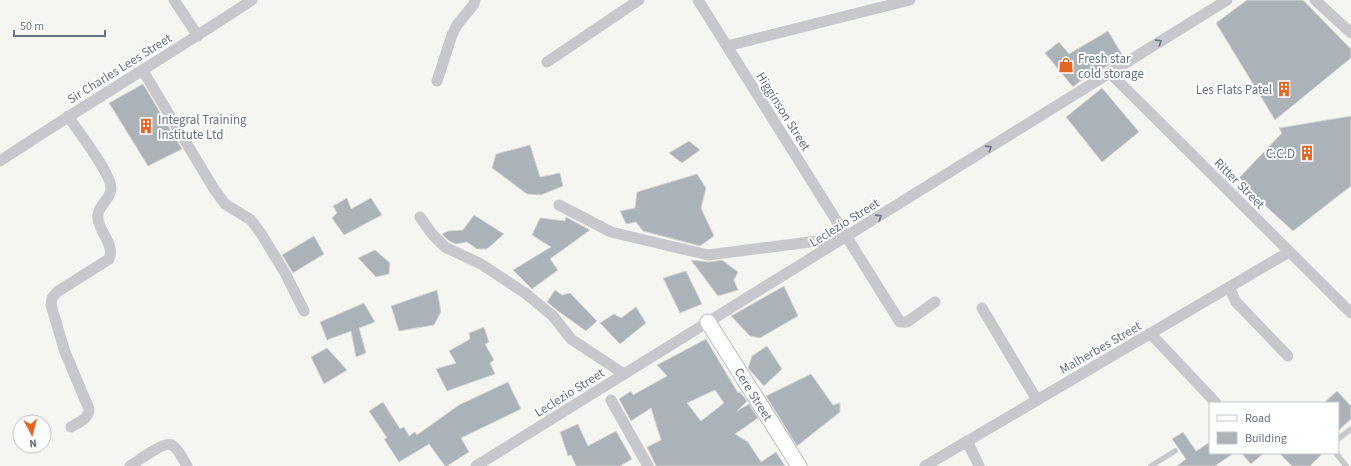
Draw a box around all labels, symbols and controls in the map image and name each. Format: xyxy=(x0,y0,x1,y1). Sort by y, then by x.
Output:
scale bar xyxy=(14,12,105,38)
text: 50 m xyxy=(20,18,44,35)
street label: Sir Charles Lees Street xyxy=(64,29,176,108)
one-way arrow xyxy=(1155,39,1162,47)
place label: Fresh star cold storage xyxy=(1078,50,1144,83)
shop icon: Fresh star cold storage xyxy=(1057,56,1075,74)
street label: Higginson Street xyxy=(752,69,815,155)
building icon: Les Flats Patel xyxy=(1275,80,1293,98)
place label: Les Flats Patel xyxy=(1196,81,1272,99)
place label: Integral Training Institute Ltd xyxy=(158,111,247,144)
building icon: Integral Training Institute Ltd xyxy=(137,117,155,135)
building icon: C.C.D xyxy=(1298,144,1316,162)
one-way arrow xyxy=(985,145,992,153)
place label: C.C.D xyxy=(1266,145,1295,163)
street label: Ritter Street xyxy=(1210,154,1269,214)
street label: Leclezio Street xyxy=(806,194,883,251)
one-way arrow xyxy=(875,214,882,221)
street label: Malherbes Street xyxy=(1056,317,1145,379)
street label: Leclezio Street xyxy=(531,364,608,421)
street label: Cere Street xyxy=(730,364,777,425)
legend xyxy=(1209,402,1339,454)
text: Road xyxy=(1245,410,1271,427)
north arrow xyxy=(12,414,52,454)
text: Building xyxy=(1245,430,1287,447)
text: N xyxy=(29,436,38,451)

